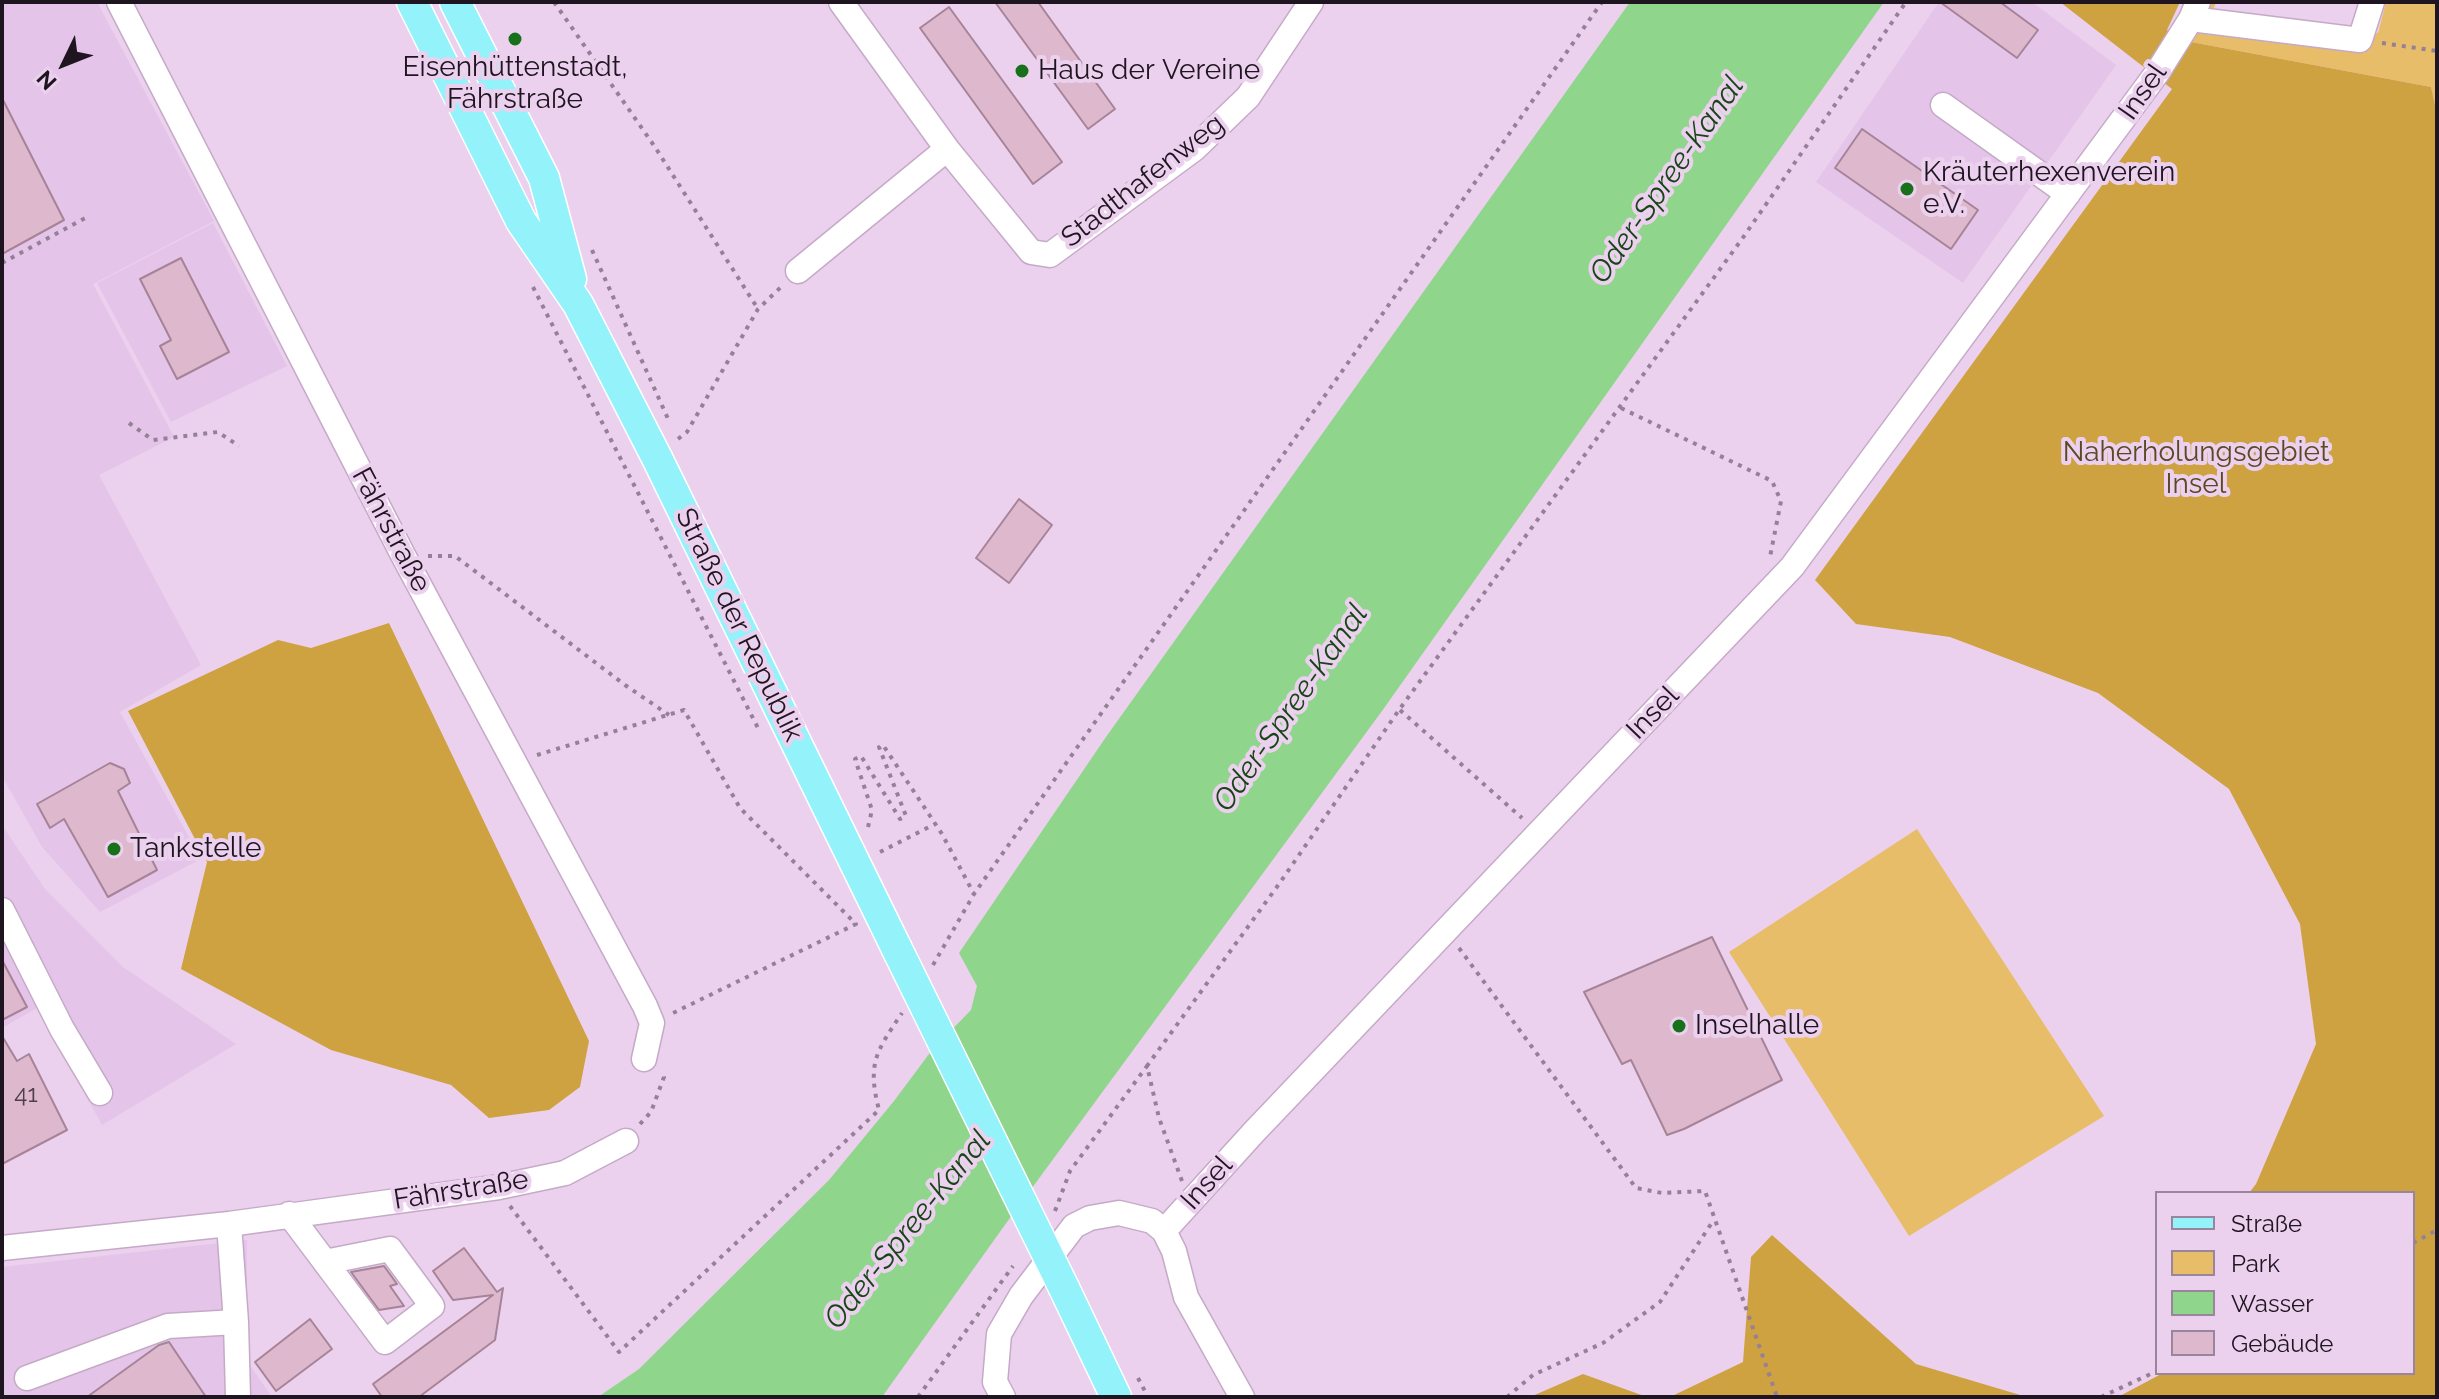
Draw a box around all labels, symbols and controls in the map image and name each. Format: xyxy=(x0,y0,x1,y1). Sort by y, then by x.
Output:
north arrow xyxy=(24,24,104,104)
marker: Eisenhüttenstadt, Fährstraße xyxy=(506,30,524,48)
place label: Eisenhüttenstadt, Fährstraße xyxy=(403,51,627,117)
place label: Haus der Vereine xyxy=(1038,54,1260,88)
street label: Insel xyxy=(2112,57,2174,127)
marker: Haus der Vereine xyxy=(1013,62,1031,80)
text: N xyxy=(31,65,62,95)
water label: Oder-Spree-Kanal xyxy=(1582,70,1752,290)
street label: Stadthafenweg xyxy=(1055,107,1231,255)
place label: Kräuterhexenverein e.V. xyxy=(1923,156,2175,222)
marker: Kräuterhexenverein e.V. xyxy=(1898,180,1916,198)
park label: Naherholungsgebiet Insel xyxy=(2063,436,2329,502)
street label: Fährstraße xyxy=(344,462,438,598)
street label: Straße der Republik xyxy=(668,503,810,747)
water label: Oder-Spree-Kanal xyxy=(1206,598,1376,818)
street label: Insel xyxy=(1620,679,1686,747)
place label: Tankstelle xyxy=(130,832,261,866)
marker: Tankstelle xyxy=(105,840,123,858)
place label: Inselhalle xyxy=(1695,1009,1819,1043)
marker: Inselhalle xyxy=(1670,1017,1688,1035)
house number: 41 xyxy=(14,1081,38,1109)
water label: Oder-Spree-Kanal xyxy=(817,1124,999,1336)
street label: Insel xyxy=(1174,1149,1240,1217)
street label: Fährstraße xyxy=(391,1163,531,1217)
legend xyxy=(2155,1191,2415,1375)
text: Straße xyxy=(2231,1209,2302,1238)
text: Park xyxy=(2231,1249,2280,1278)
text: Wasser xyxy=(2231,1289,2314,1318)
text: Gebäude xyxy=(2231,1329,2333,1358)

